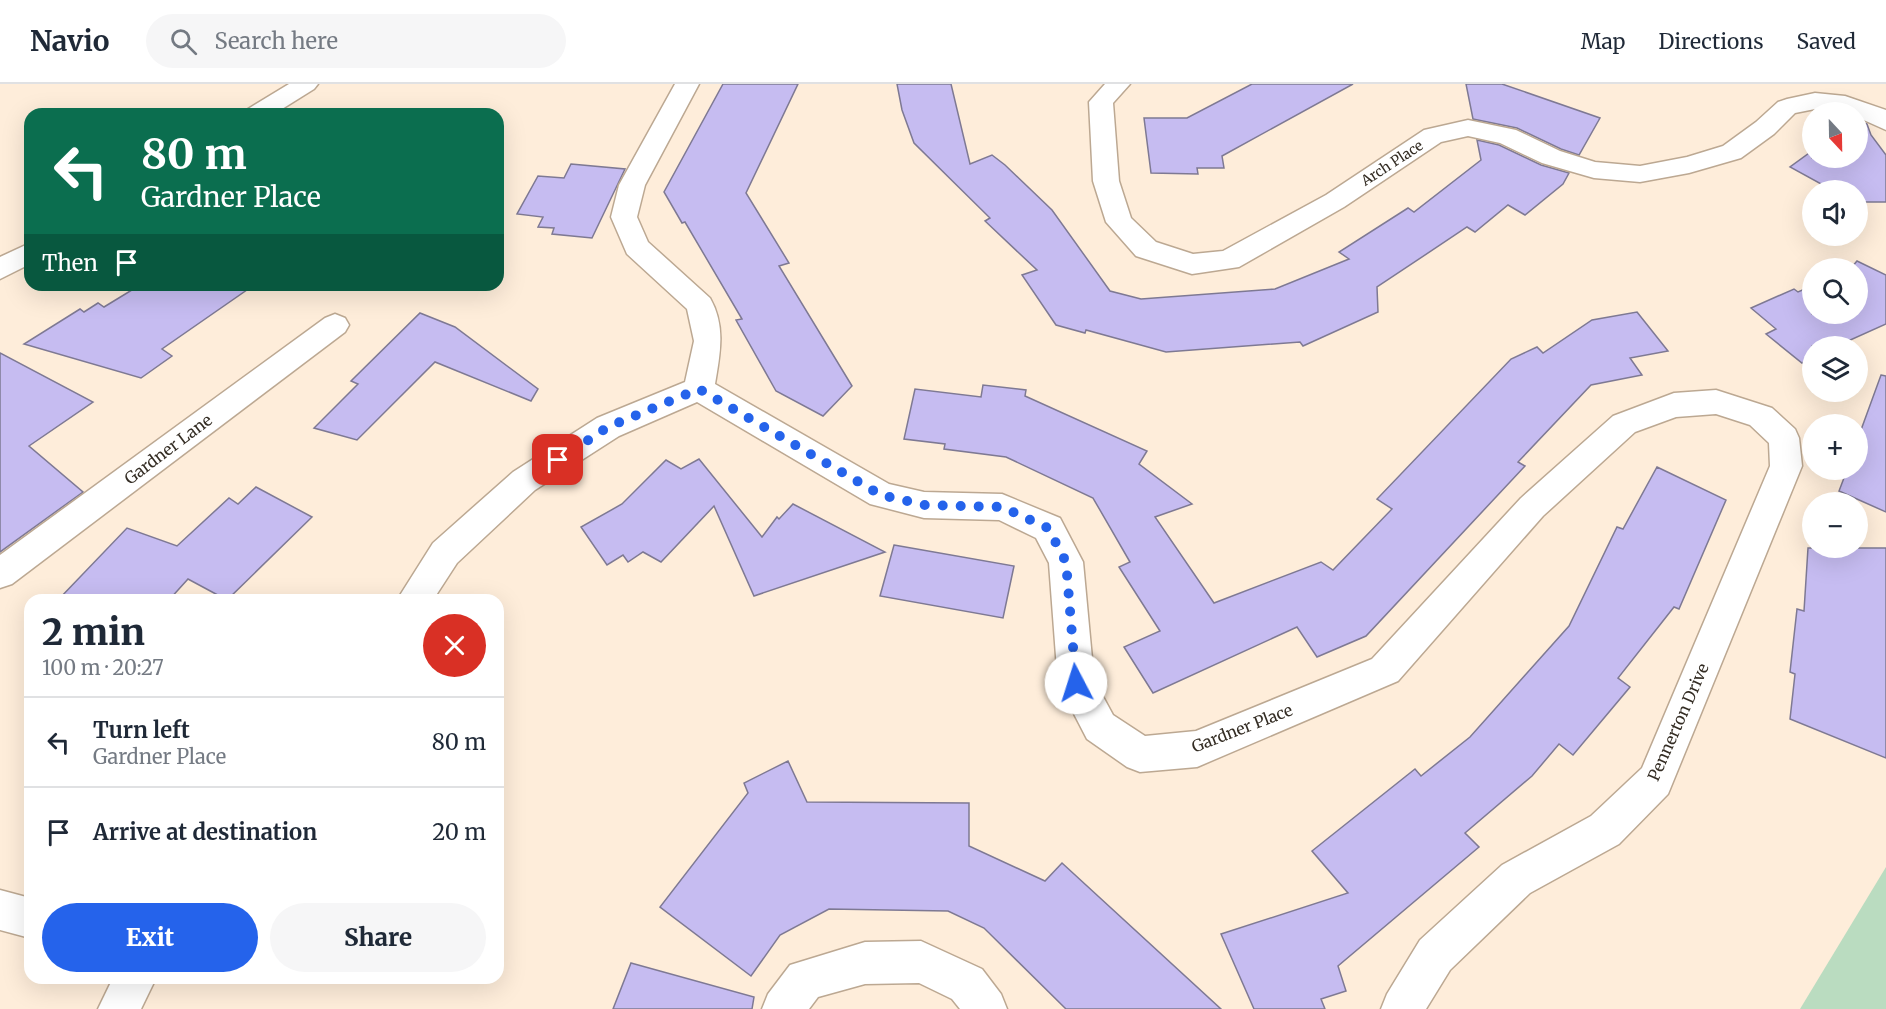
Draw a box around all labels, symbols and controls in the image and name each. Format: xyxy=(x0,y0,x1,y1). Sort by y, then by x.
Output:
search box xyxy=(146,14,566,68)
text: Navio xyxy=(30,23,110,59)
icon: search xyxy=(167,25,200,58)
text: Search here xyxy=(215,27,338,55)
text: Map xyxy=(1581,28,1625,55)
text: Directions xyxy=(1658,28,1763,55)
text: Saved xyxy=(1796,28,1856,55)
north arrow xyxy=(1802,102,1868,168)
map controls xyxy=(1802,102,1868,558)
text: 80 m xyxy=(141,128,247,180)
icon: left xyxy=(42,132,120,210)
street label: Arch Place xyxy=(1357,136,1426,190)
text: Gardner Place xyxy=(141,180,321,214)
button: sound xyxy=(1802,180,1868,246)
icon: arrive xyxy=(110,246,143,279)
text: Then xyxy=(42,249,98,277)
button: search xyxy=(1802,258,1868,324)
button: layers xyxy=(1802,336,1868,402)
street label: Gardner Lane xyxy=(120,410,216,488)
button: + xyxy=(1802,414,1868,480)
pin xyxy=(532,434,583,485)
icon: arrive xyxy=(541,443,574,476)
button: − xyxy=(1802,492,1868,558)
text: 2 min xyxy=(42,610,145,655)
button: close xyxy=(423,614,486,677)
position arrow xyxy=(1044,651,1108,715)
text: 100 m · 20:27 xyxy=(42,655,164,680)
street label: Pennerton Drive xyxy=(1643,660,1713,784)
street label: Gardner Place xyxy=(1189,700,1295,756)
text: Turn left xyxy=(93,716,190,744)
icon: left xyxy=(42,726,75,759)
text: 80 m xyxy=(432,728,486,756)
text: Gardner Place xyxy=(93,744,226,769)
icon: arrive xyxy=(42,816,75,849)
text: Arrive at destination xyxy=(93,818,317,846)
text: 20 m xyxy=(432,818,486,846)
button: Exit xyxy=(42,903,258,972)
button: Share xyxy=(270,903,486,972)

